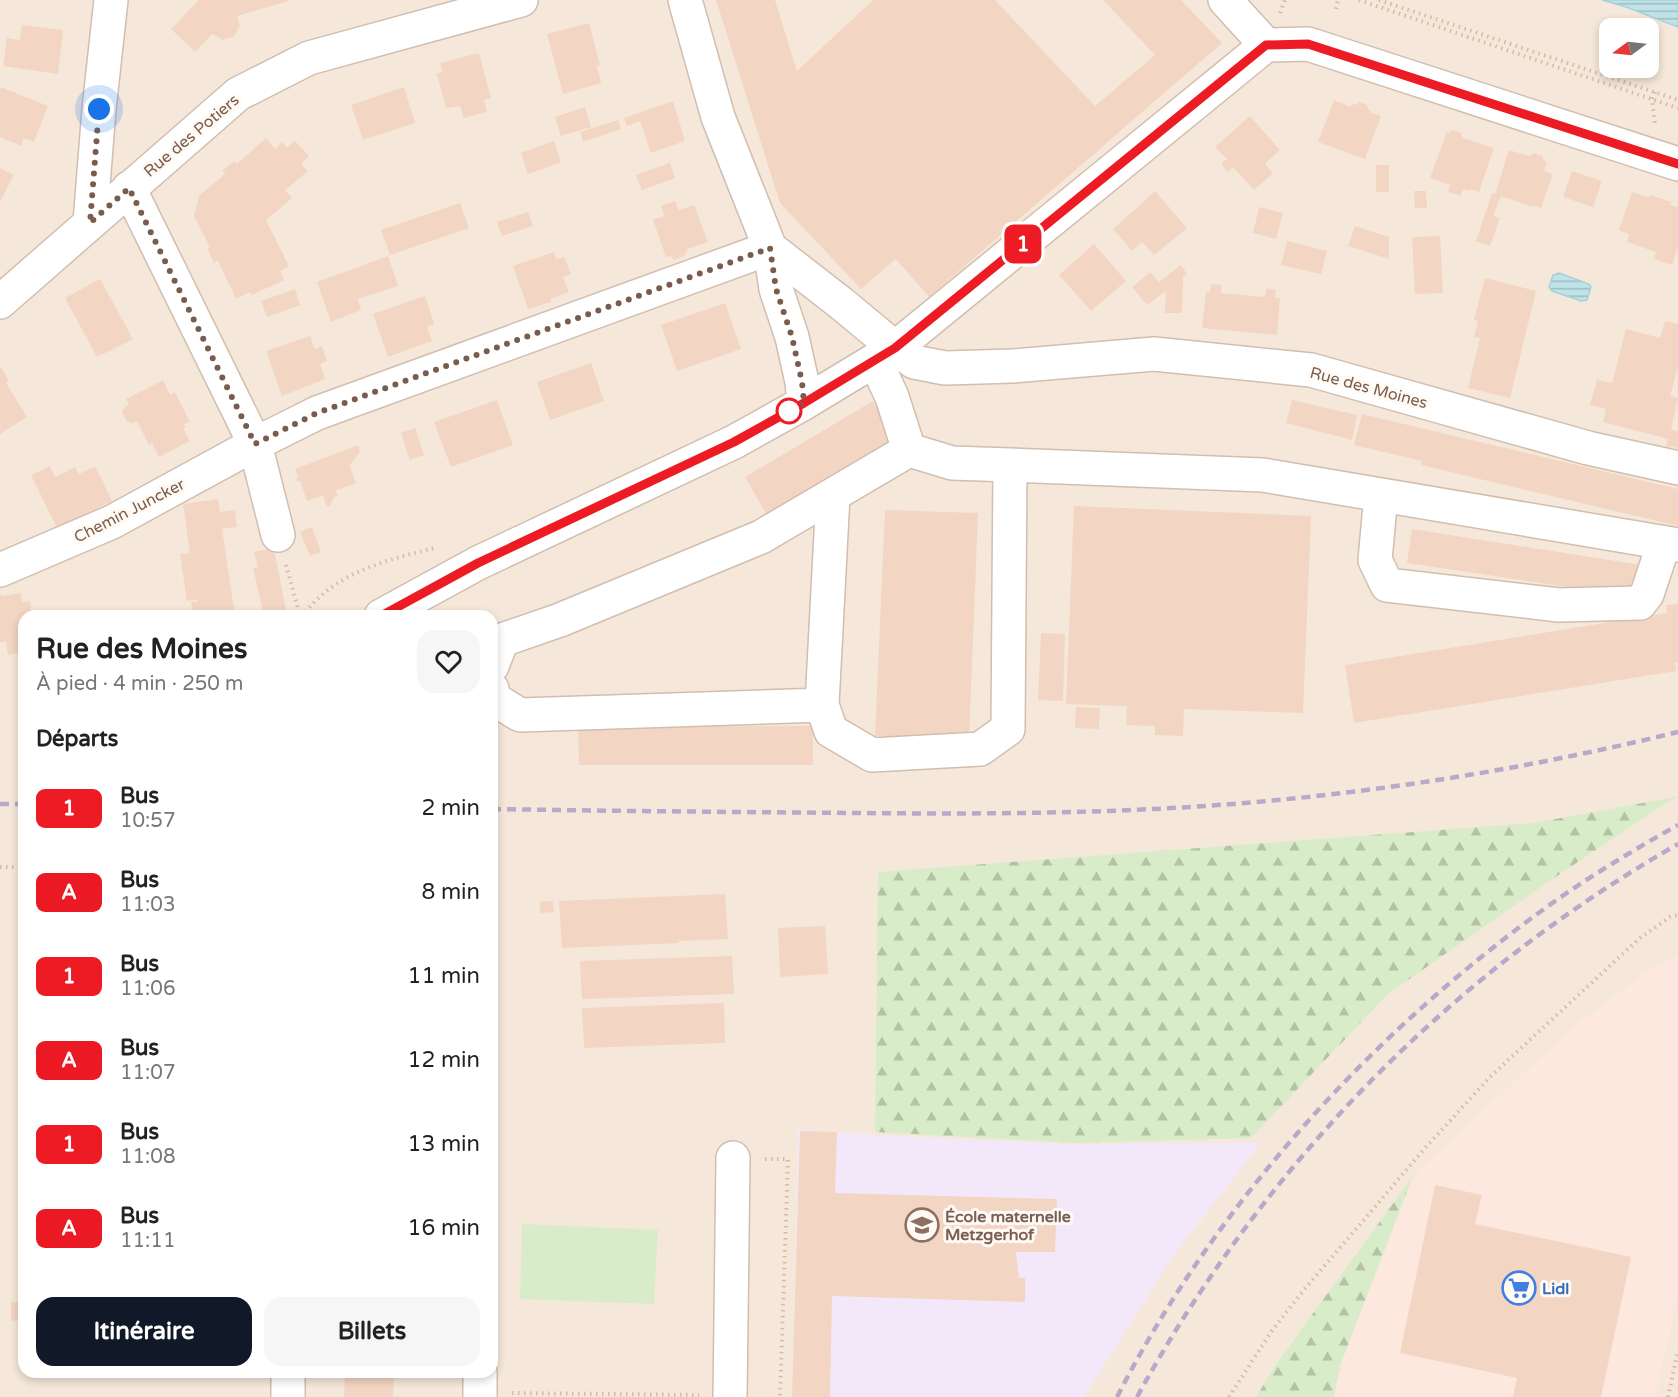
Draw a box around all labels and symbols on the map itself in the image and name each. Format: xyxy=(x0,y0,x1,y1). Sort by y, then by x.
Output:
north arrow xyxy=(1599,18,1659,78)
street label: Rue des Potiers xyxy=(140,90,243,182)
your location xyxy=(84,94,114,124)
line badge: 1 xyxy=(1004,224,1042,264)
street label: Rue des Moines xyxy=(1308,363,1430,413)
unlabelled marker xyxy=(776,398,802,424)
street label: Chemin Juncker xyxy=(71,474,189,547)
school or university icon: École maternelle Metzgerhof xyxy=(904,1207,940,1243)
place label: École maternelle Metzgerhof xyxy=(945,1207,1071,1245)
supermarket icon: Lidl xyxy=(1501,1270,1537,1306)
place label: Lidl xyxy=(1542,1279,1569,1299)

